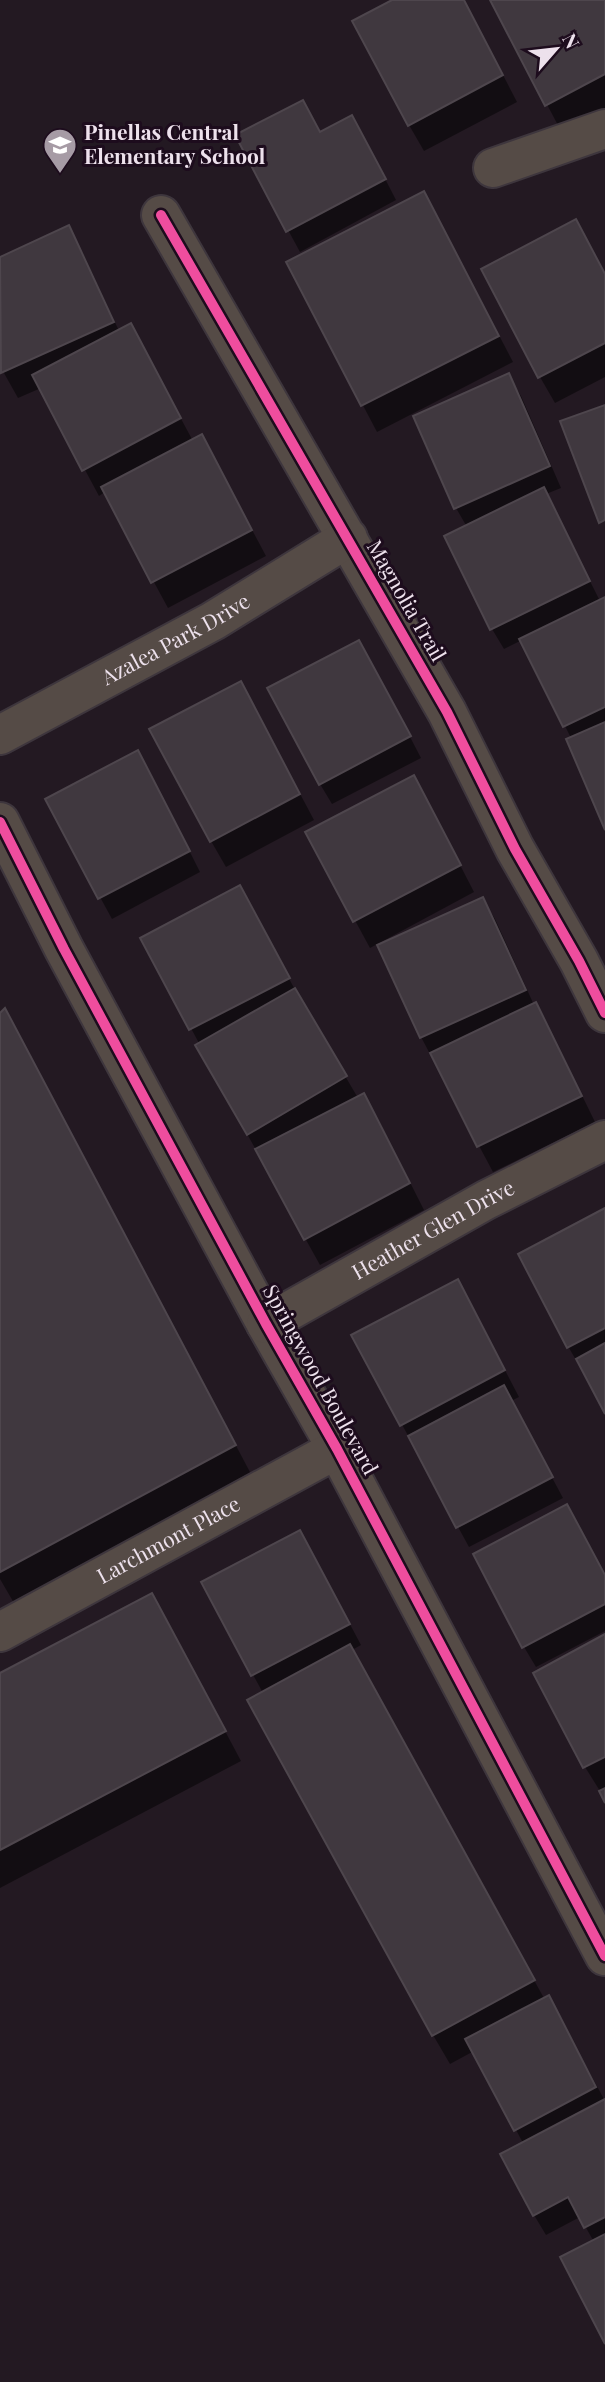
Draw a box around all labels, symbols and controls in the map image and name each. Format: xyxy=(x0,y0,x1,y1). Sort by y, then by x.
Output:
north arrow xyxy=(521,14,591,84)
text: N xyxy=(557,28,587,53)
place label: Pinellas Central Elementary School xyxy=(84,117,266,169)
school or university icon: Pinellas Central Elementary School xyxy=(41,126,79,175)
street label: Magnolia Trail xyxy=(362,534,454,666)
street label: Azalea Park Drive xyxy=(95,586,254,691)
street label: Heather Glen Drive xyxy=(346,1172,518,1285)
street label: Springwood Boulevard xyxy=(258,1279,386,1479)
street label: Larchmont Place xyxy=(91,1488,244,1589)

